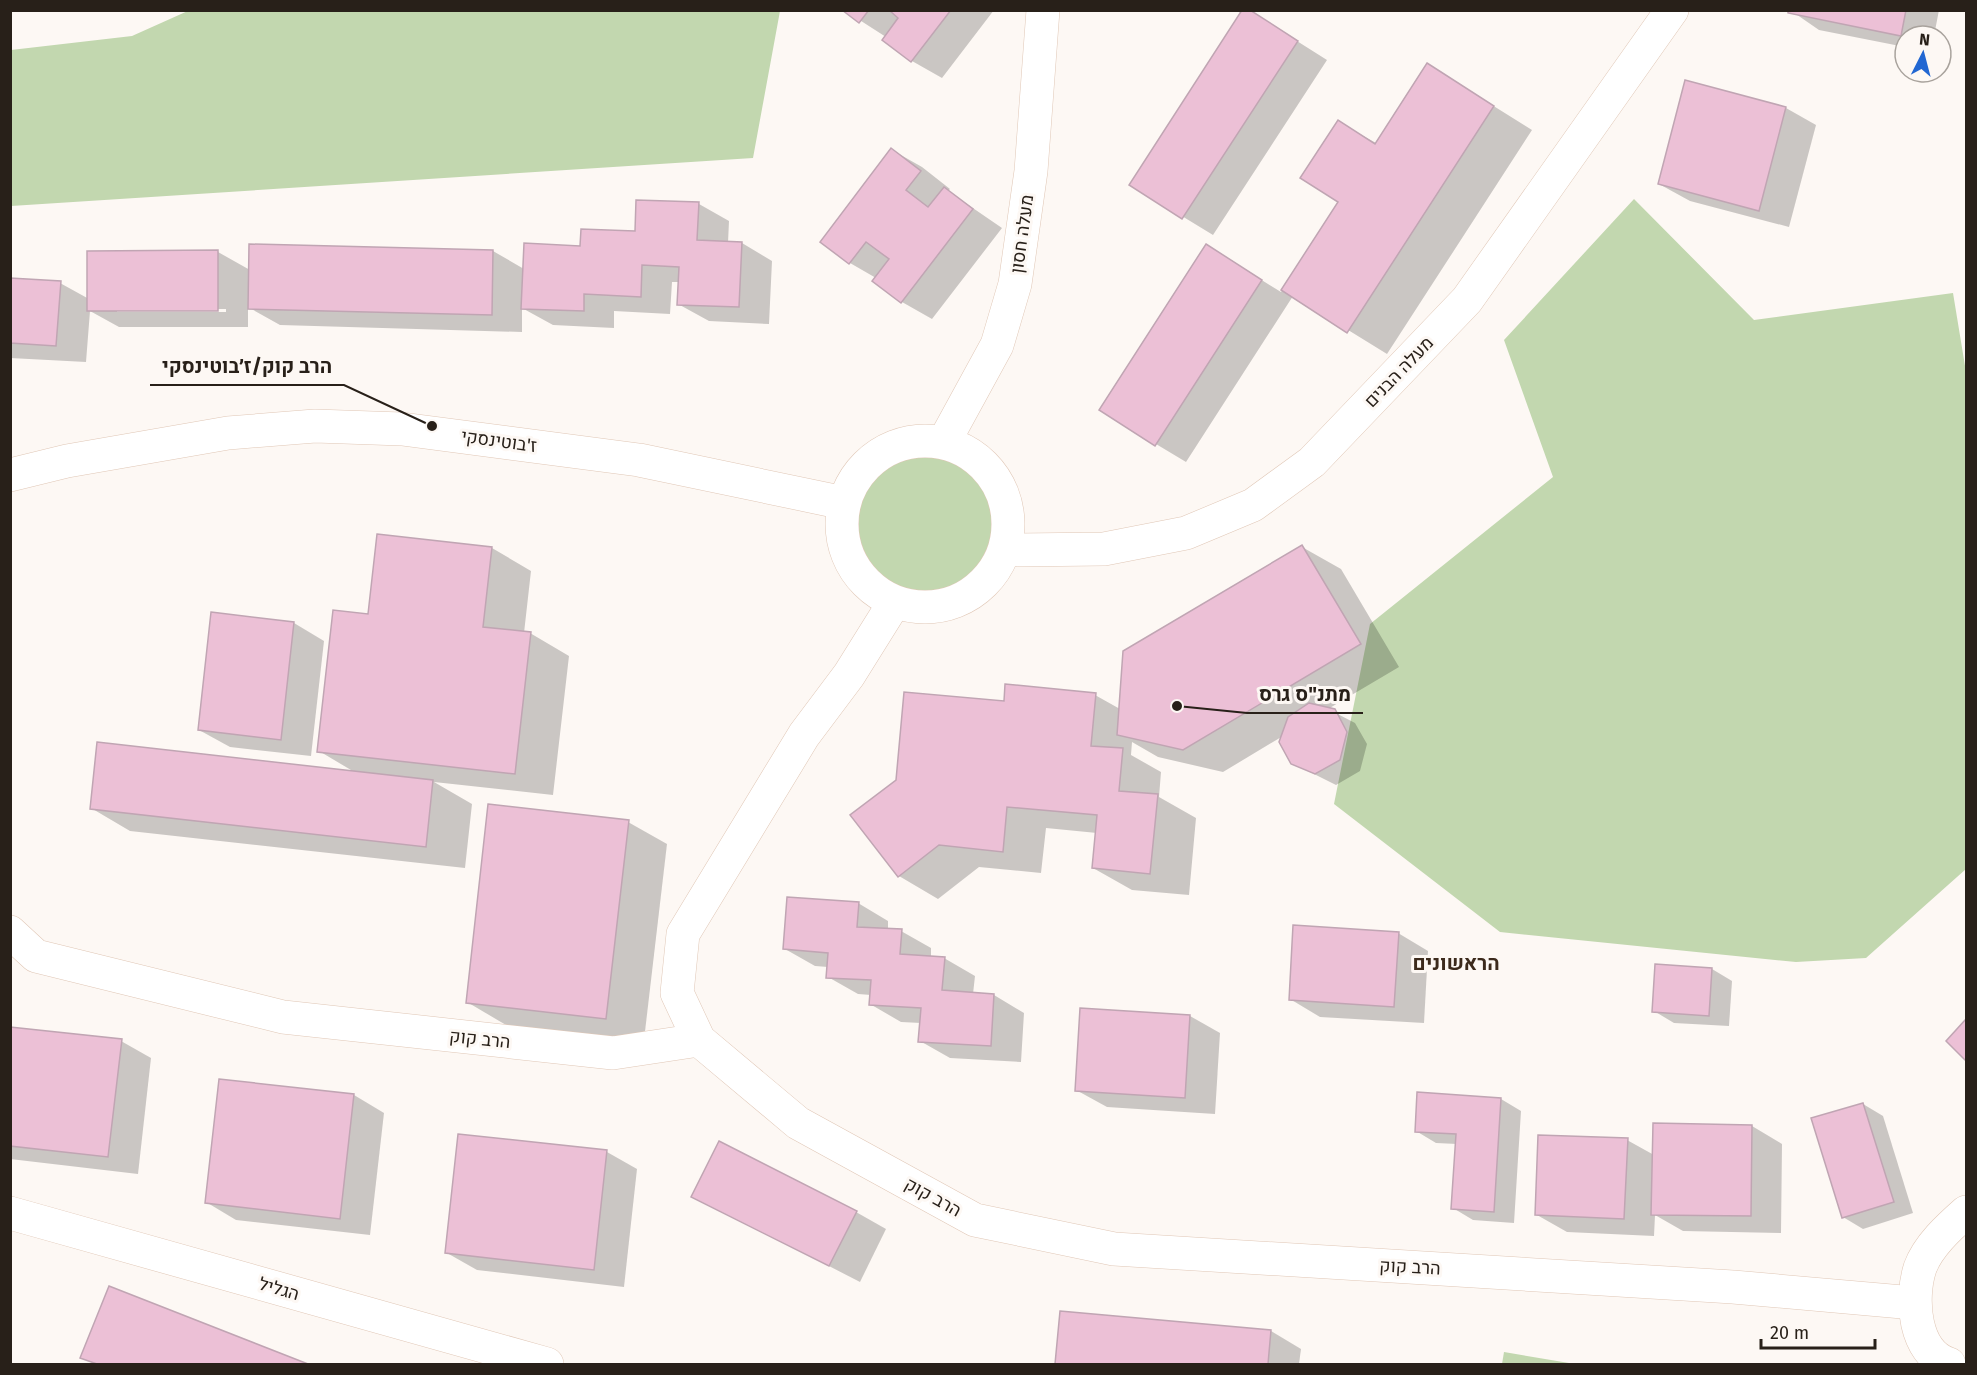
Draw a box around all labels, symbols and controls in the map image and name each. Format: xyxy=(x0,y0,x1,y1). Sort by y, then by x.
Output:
north arrow xyxy=(1893,24,1953,84)
text: N xyxy=(1918,30,1931,50)
street label: מעלה חסון xyxy=(1006,193,1038,275)
street label: מעלה הבנים xyxy=(1360,332,1438,412)
callout: הרב קוק/ז׳בוטינסקי xyxy=(150,347,344,385)
text: הרב קוק/ז׳בוטינסקי xyxy=(162,354,332,378)
street label: ז'בוטינסקי xyxy=(460,425,538,457)
callout: מתנ"ס גרס xyxy=(1247,675,1363,713)
text: מתנ"ס גרס xyxy=(1259,682,1351,706)
district label: הראשונים xyxy=(1412,951,1500,975)
street label: הרב קוק xyxy=(448,1025,512,1053)
street label: הרב קוק xyxy=(901,1173,965,1221)
street label: הרב קוק xyxy=(1379,1254,1441,1280)
street label: הגליל xyxy=(256,1273,302,1305)
scale bar xyxy=(1761,1312,1875,1350)
text: 20 m xyxy=(1770,1322,1809,1344)

